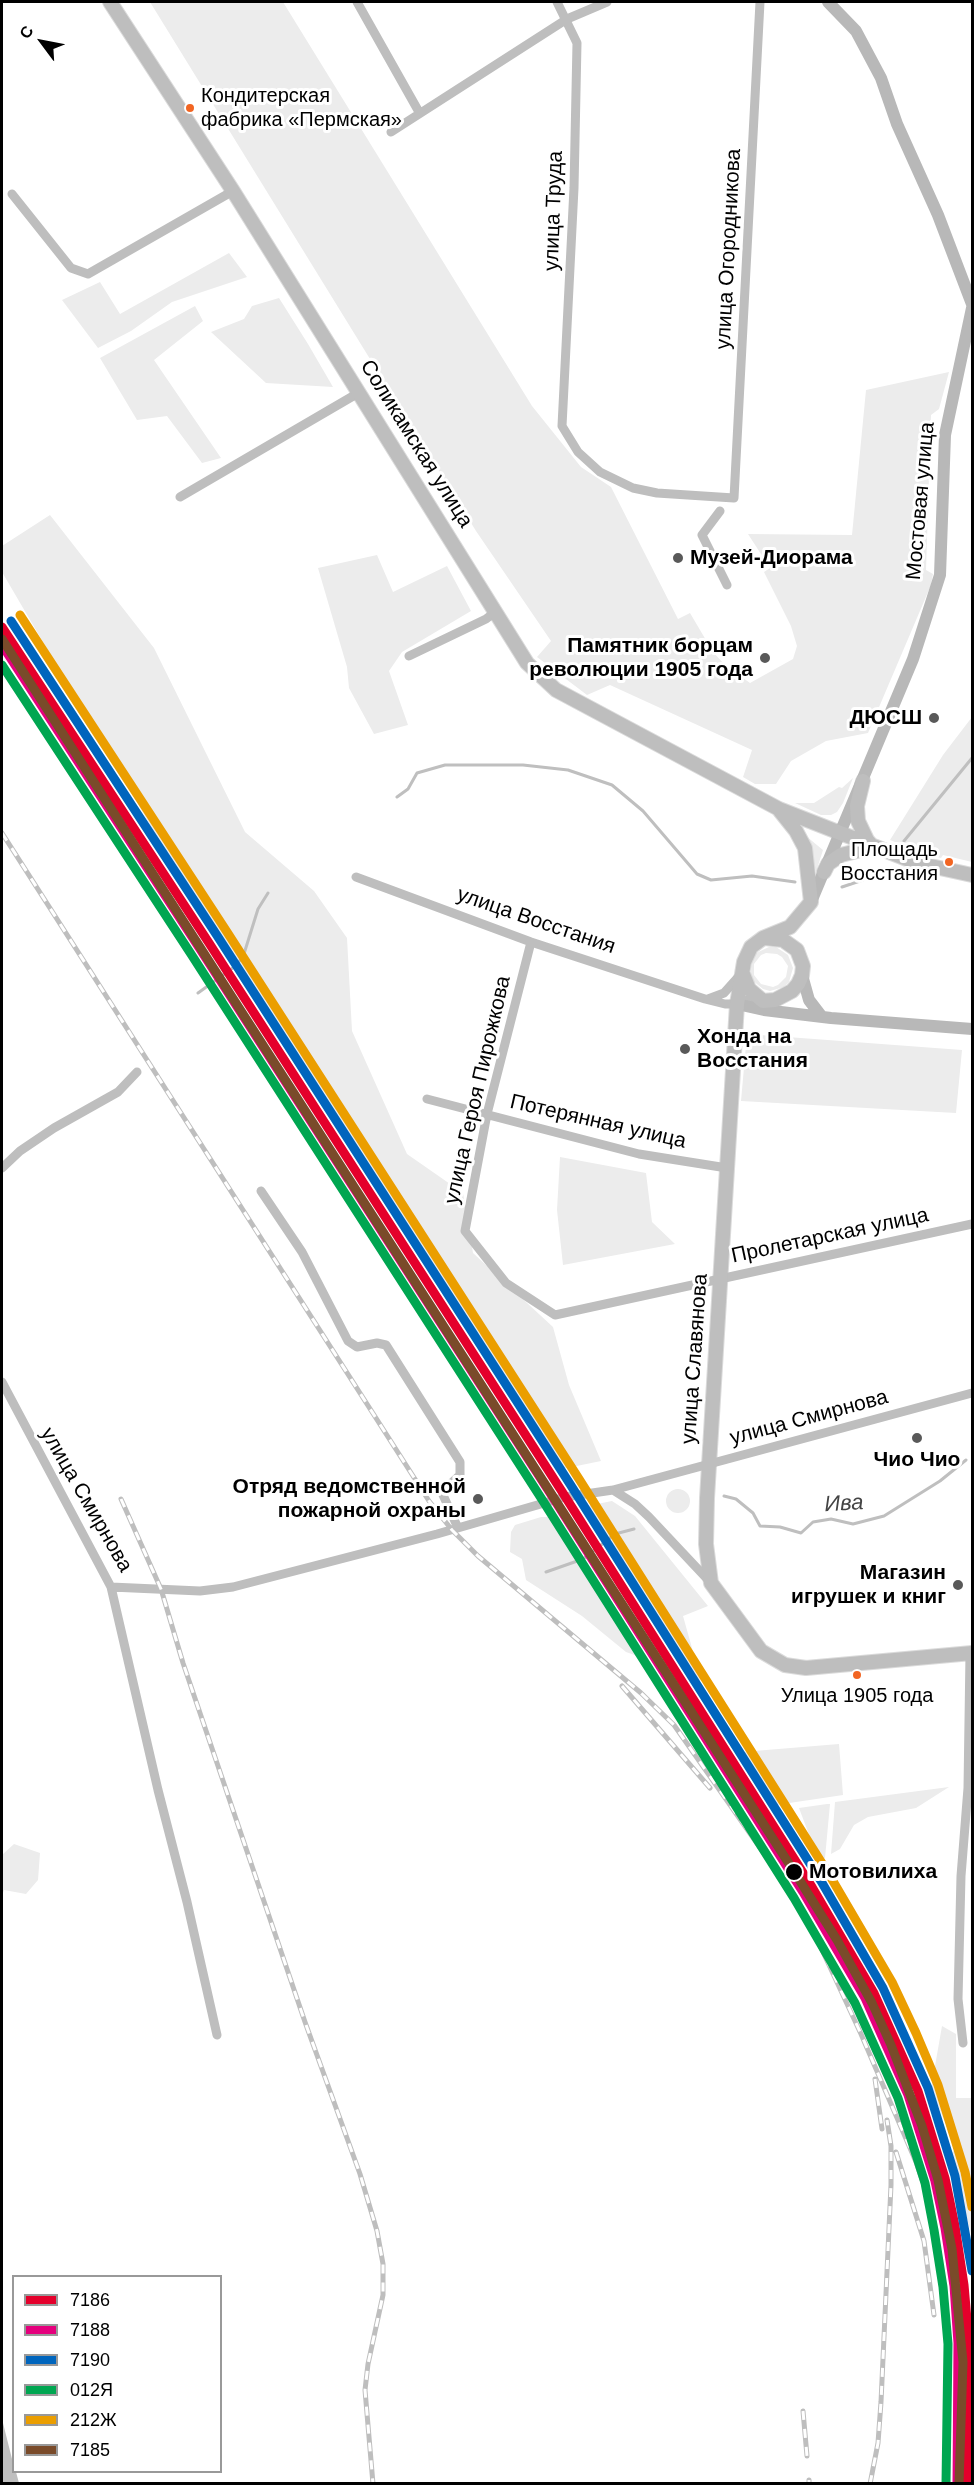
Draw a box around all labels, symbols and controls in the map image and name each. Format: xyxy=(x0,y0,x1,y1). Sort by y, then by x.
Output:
north arrow xyxy=(12,12,72,72)
text: С xyxy=(16,23,37,42)
place label: Кондитерская фабрика «Пермская» xyxy=(201,84,402,131)
marker: Кондитерская фабрика «Пермская» xyxy=(184,102,196,114)
street label: улица Огородникова xyxy=(711,148,747,350)
street label: улица Труда xyxy=(539,150,569,272)
street label: Соликамская улица xyxy=(354,356,478,532)
street label: Мостовая улица xyxy=(902,421,940,581)
place label: Музей-Диорама xyxy=(690,545,853,571)
marker: Музей-Диорама xyxy=(671,551,685,565)
place label: Памятник борцам революции 1905 года xyxy=(529,633,753,683)
marker: Памятник борцам революции 1905 года xyxy=(758,651,772,665)
place label: ДЮСШ xyxy=(849,705,922,731)
marker: ДЮСШ xyxy=(927,711,941,725)
place label: Площадь Восстания xyxy=(840,838,938,885)
marker: Площадь Восстания xyxy=(943,856,955,868)
street label: улица Восстания xyxy=(453,882,619,960)
street label: улица Героя Пирожкова xyxy=(439,973,517,1207)
place label: Хонда на Восстания xyxy=(697,1024,808,1074)
marker: Хонда на Восстания xyxy=(678,1042,692,1056)
street label: Потерянная улица xyxy=(507,1089,689,1155)
street label: Пролетарская улица xyxy=(729,1203,931,1269)
street label: улица Славянова xyxy=(676,1273,714,1445)
street label: улица Смирнова xyxy=(727,1385,891,1451)
street label: улица Смирнова xyxy=(34,1423,138,1577)
marker: Чио Чио xyxy=(910,1431,924,1445)
place label: Чио Чио xyxy=(874,1447,960,1473)
place label: Отряд ведомственной пожарной охраны xyxy=(233,1474,466,1524)
water label: Ива xyxy=(824,1490,864,1518)
marker: Отряд ведомственной пожарной охраны xyxy=(471,1492,485,1506)
place label: Магазин игрушек и книг xyxy=(791,1560,946,1610)
marker: Магазин игрушек и книг xyxy=(951,1578,965,1592)
marker: Улица 1905 года xyxy=(851,1669,863,1681)
place label: Улица 1905 года xyxy=(781,1684,933,1708)
place label: Мотовилиха xyxy=(809,1859,937,1885)
marker: Мотовилиха xyxy=(784,1862,804,1882)
legend xyxy=(12,2275,222,2473)
text: 7186 xyxy=(70,2290,110,2310)
text: 7188 xyxy=(70,2320,110,2340)
text: 7190 xyxy=(70,2350,110,2370)
text: 012Я xyxy=(70,2380,113,2400)
text: 212Ж xyxy=(70,2410,117,2430)
text: 7185 xyxy=(70,2440,110,2460)

